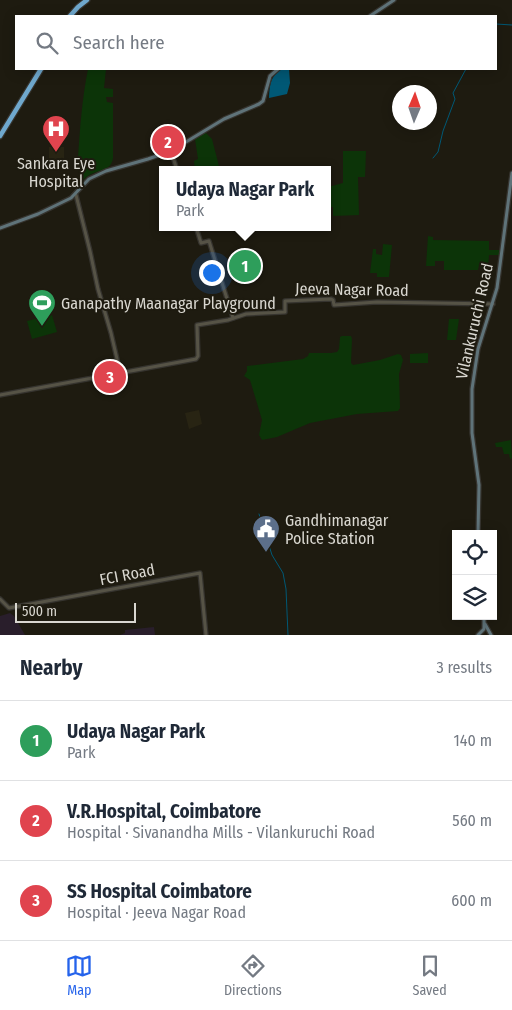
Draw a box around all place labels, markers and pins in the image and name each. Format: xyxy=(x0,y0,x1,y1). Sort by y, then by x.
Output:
hospital icon: Sankara Eye Hospital xyxy=(41,114,71,153)
pin: 2 xyxy=(152,123,184,161)
place label: Sankara Eye Hospital xyxy=(17,154,95,191)
pin: 1 xyxy=(229,247,261,285)
sports icon: Ganapathy Maanagar Playground xyxy=(27,288,57,327)
place label: Ganapathy Maanagar Playground xyxy=(61,294,276,313)
pin: 3 xyxy=(94,358,126,396)
place label: Gandhimanagar Police Station xyxy=(285,511,389,548)
public building icon: Gandhimanagar Police Station xyxy=(251,514,281,553)

